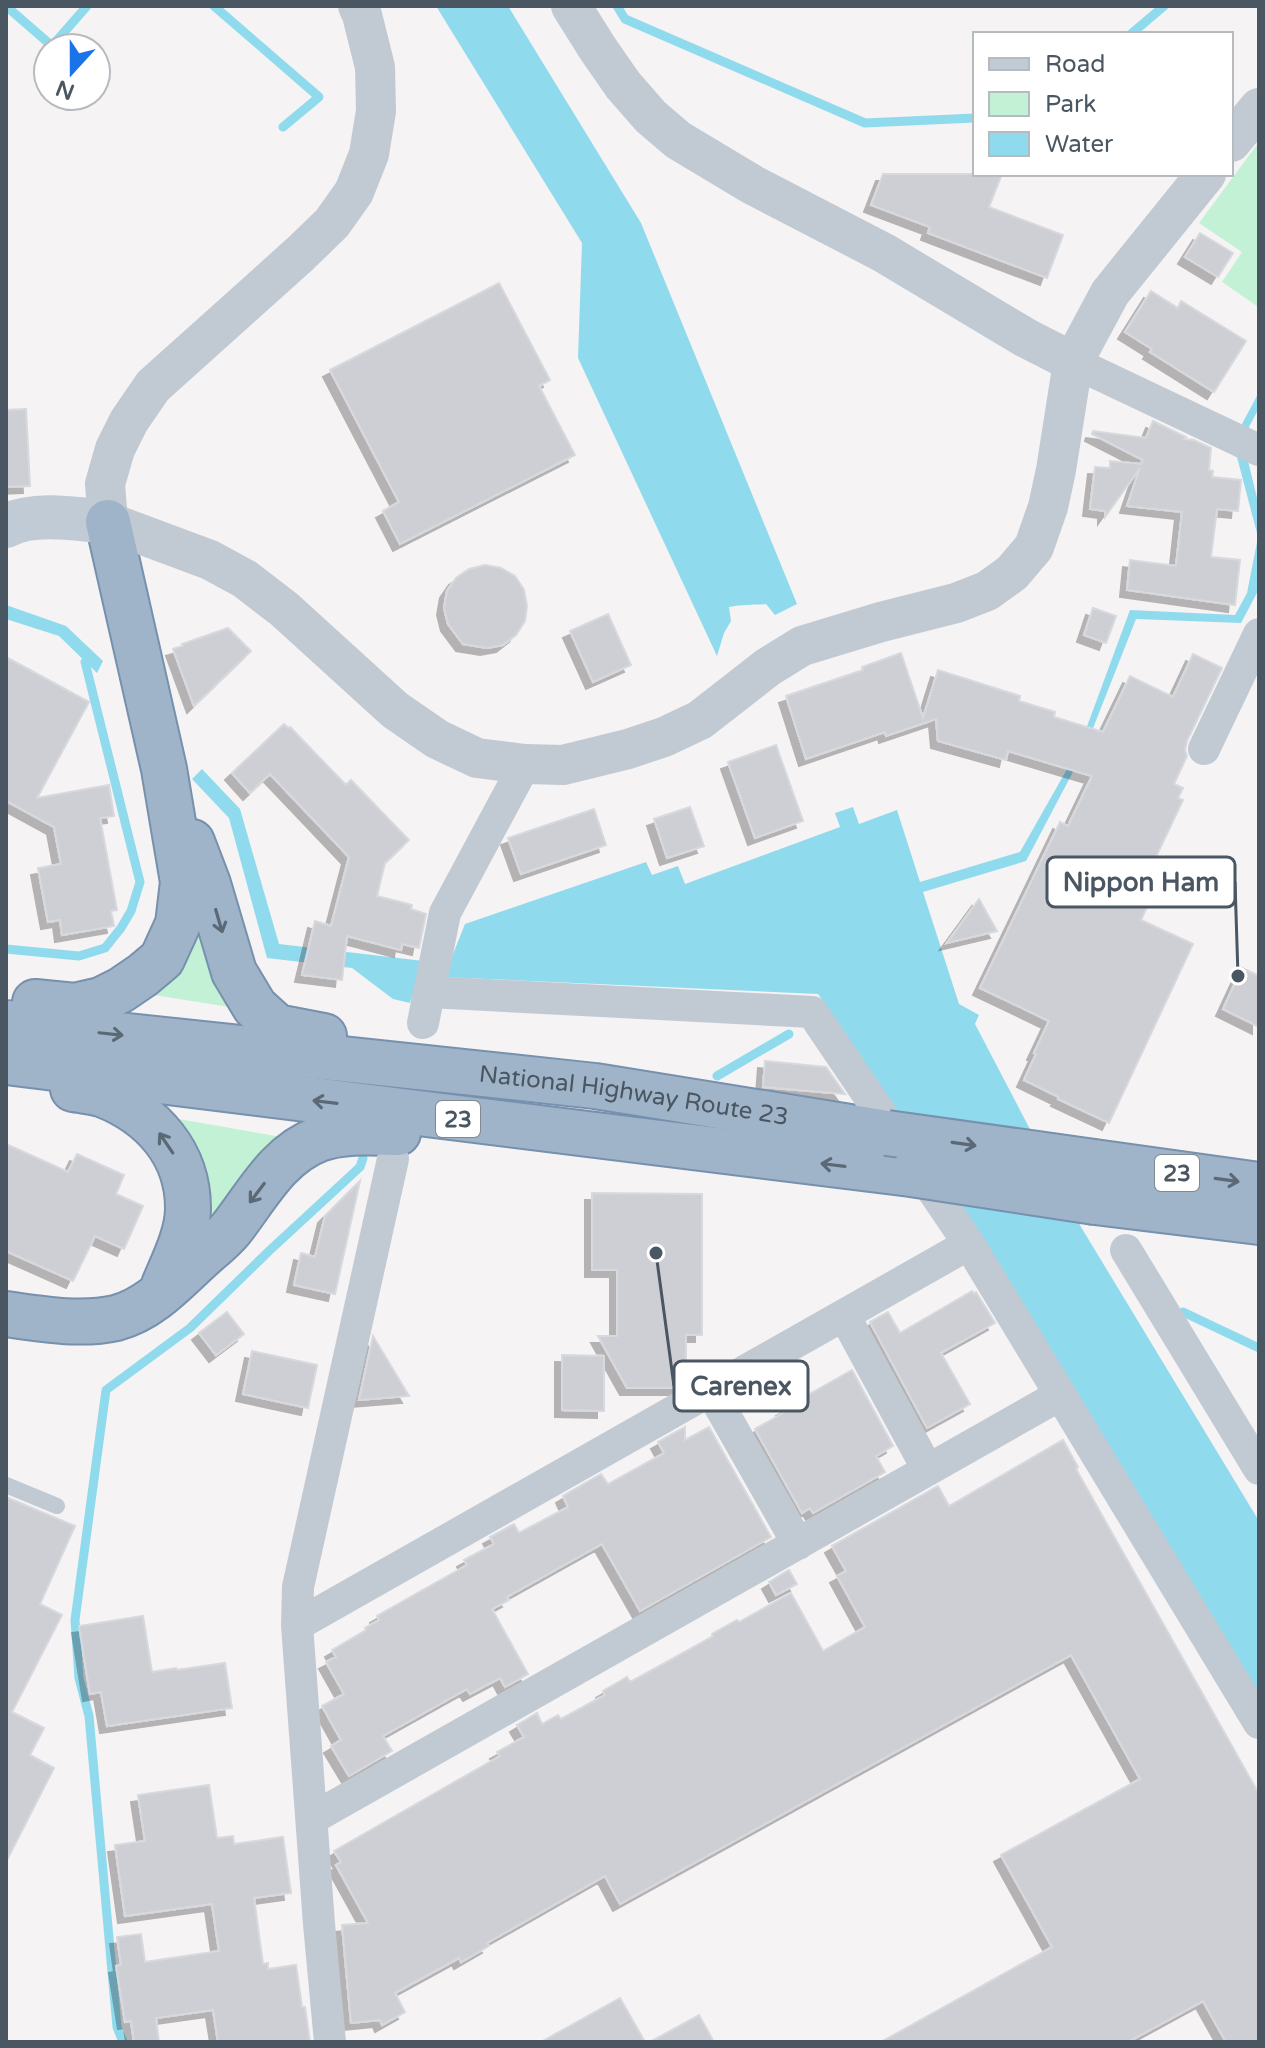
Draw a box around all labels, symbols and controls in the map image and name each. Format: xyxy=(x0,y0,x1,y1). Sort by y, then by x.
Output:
north arrow xyxy=(32,32,112,112)
legend xyxy=(973,32,1233,176)
text: Road xyxy=(1045,50,1105,79)
text: N xyxy=(52,74,78,105)
text: Park xyxy=(1045,90,1096,119)
text: Water xyxy=(1045,130,1114,159)
callout: Nippon Ham xyxy=(1047,857,1235,907)
text: Nippon Ham xyxy=(1063,867,1219,898)
one-way arrow xyxy=(212,907,227,933)
one-way arrow xyxy=(97,1027,124,1042)
street label: National Highway Route 23 xyxy=(477,1060,791,1132)
one-way arrow xyxy=(313,1094,338,1109)
road number: 23 xyxy=(436,1101,480,1137)
one-way arrow xyxy=(158,1132,174,1154)
one-way arrow xyxy=(951,1137,976,1152)
road number: 23 xyxy=(1155,1155,1199,1191)
one-way arrow xyxy=(820,1157,847,1172)
one-way arrow xyxy=(1214,1173,1239,1188)
one-way arrow xyxy=(249,1182,266,1203)
callout: Carenex xyxy=(674,1361,808,1411)
text: Carenex xyxy=(690,1371,792,1402)

